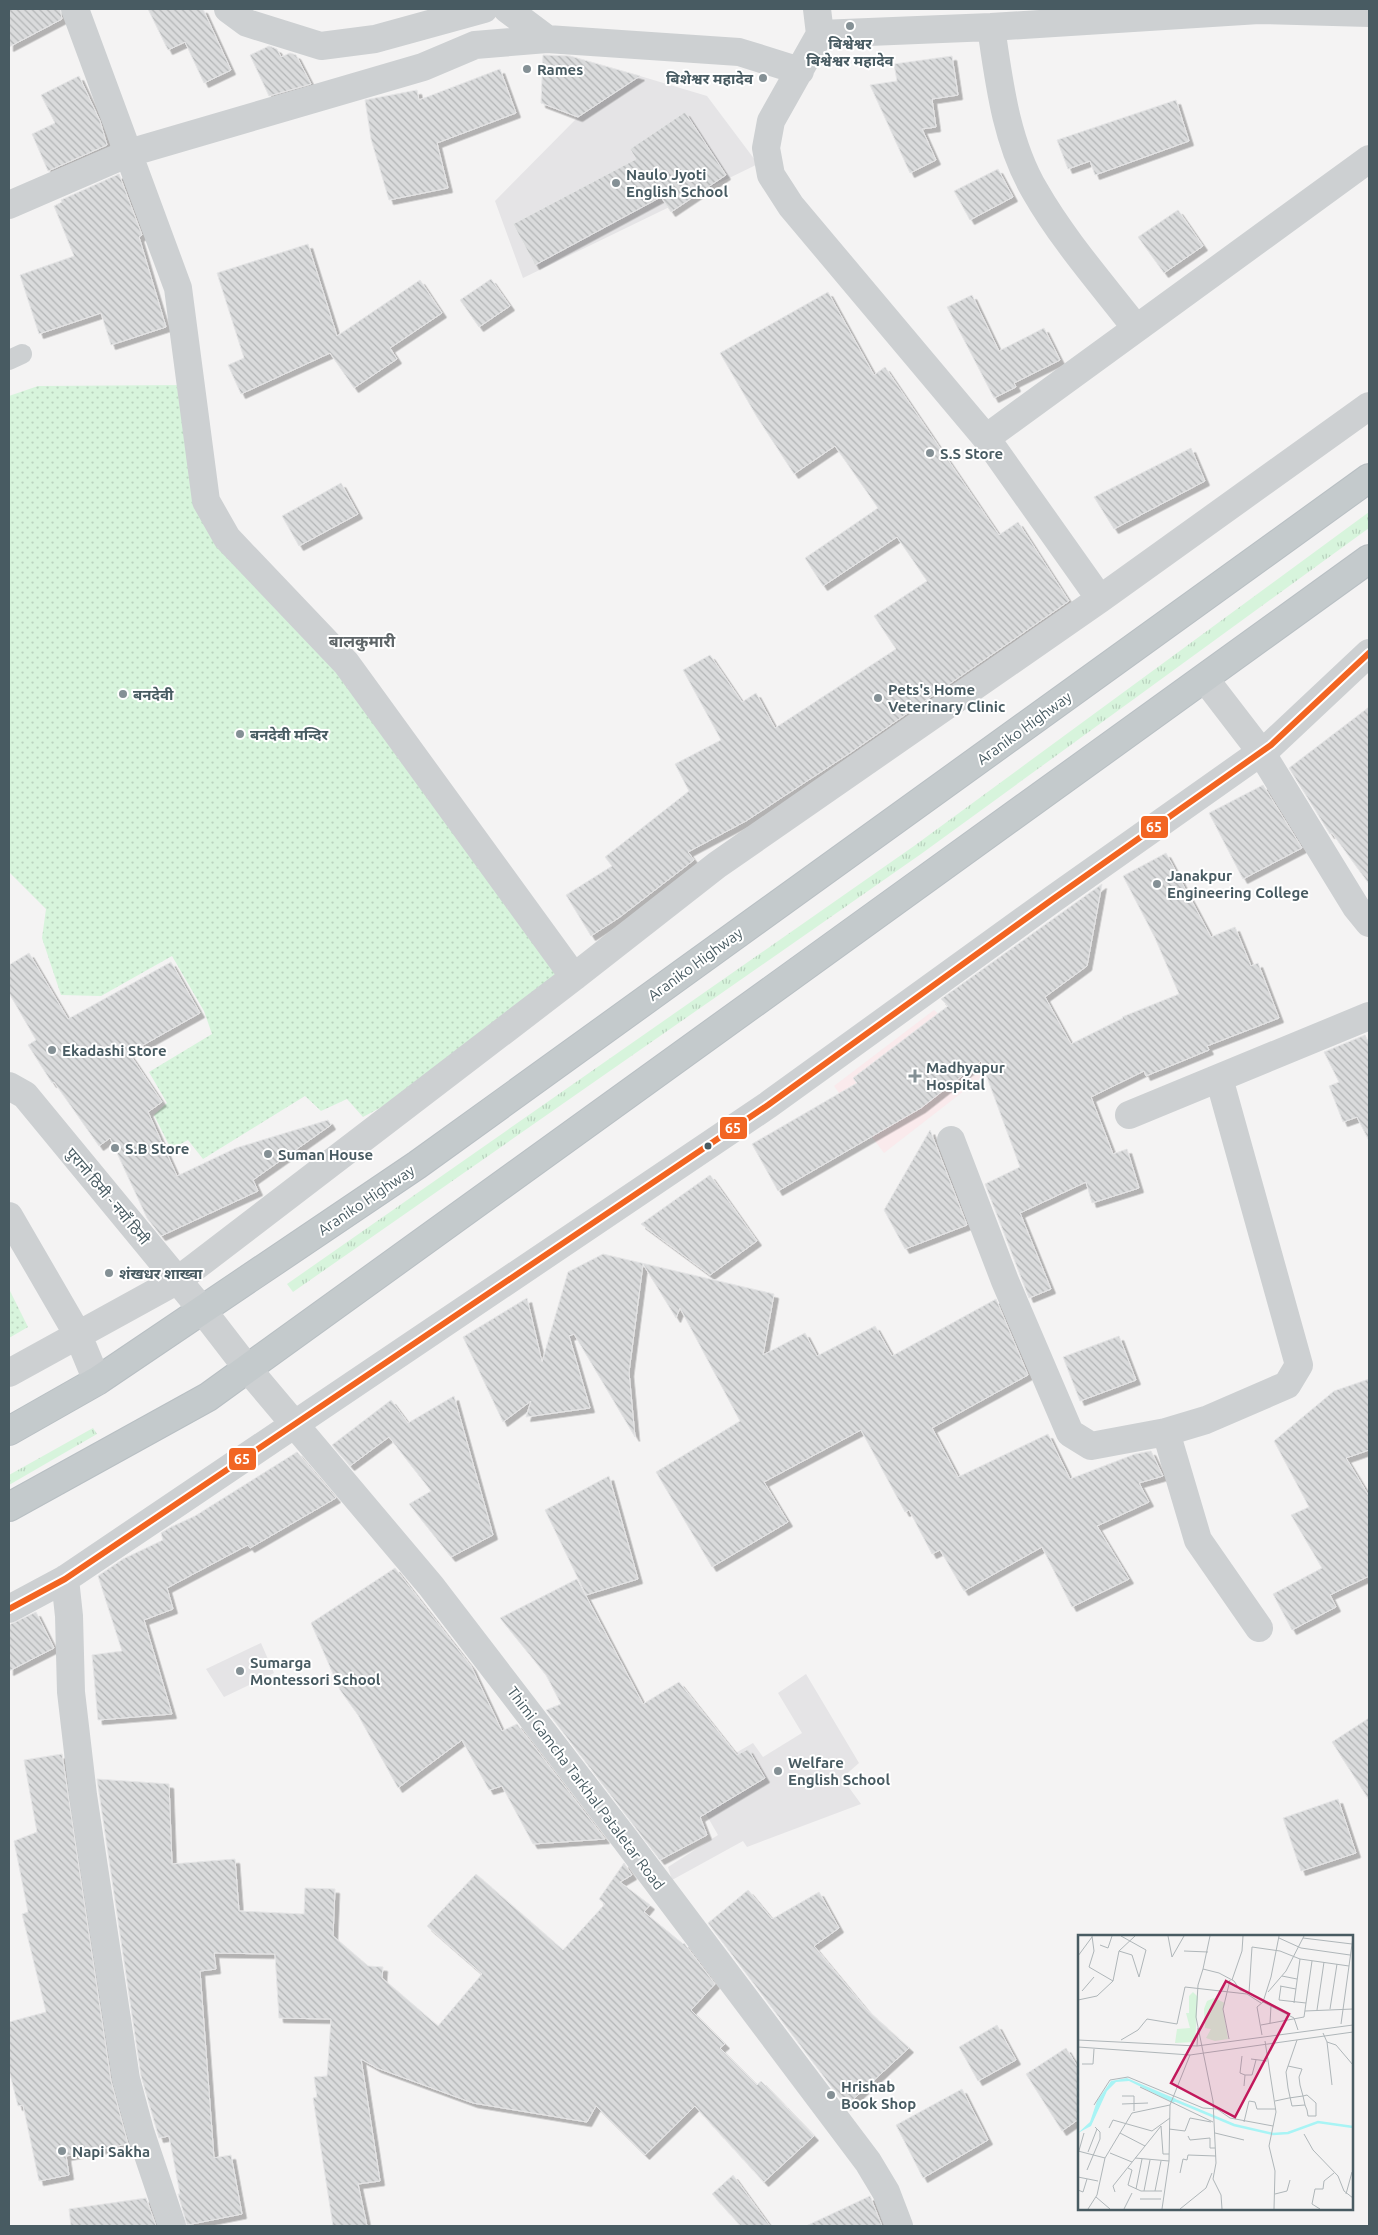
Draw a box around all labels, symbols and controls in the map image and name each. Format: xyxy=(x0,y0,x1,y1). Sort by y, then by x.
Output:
marker: बिश्वेश्वर बिश्वेश्वर महादेव xyxy=(844,20,856,32)
place label: बिश्वेश्वर बिश्वेश्वर महादेव xyxy=(806,35,895,69)
place label: Rames xyxy=(537,61,583,78)
marker: Rames xyxy=(521,63,533,75)
place label: बिशेश्वर महादेव xyxy=(666,70,754,87)
marker: बिशेश्वर महादेव xyxy=(757,72,769,84)
place label: Naulo Jyoti English School xyxy=(626,166,728,200)
marker: Naulo Jyoti English School xyxy=(610,177,622,189)
place label: S.S Store xyxy=(940,445,1003,462)
marker: S.S Store xyxy=(924,447,936,459)
district label: बालकुमारी xyxy=(329,632,396,652)
place label: Pets's Home Veterinary Clinic xyxy=(888,681,1005,715)
place label: बनदेवी xyxy=(133,686,174,703)
marker: बनदेवी xyxy=(117,688,129,700)
street label: Araniko Highway xyxy=(973,688,1075,768)
marker: Pets's Home Veterinary Clinic xyxy=(872,692,884,704)
place label: बनदेवी मन्दिर xyxy=(250,726,329,743)
marker: बनदेवी मन्दिर xyxy=(234,728,246,740)
line badge: 65 xyxy=(1140,815,1169,839)
text: 65 xyxy=(1146,819,1162,835)
place label: Janakpur Engineering College xyxy=(1167,867,1309,901)
marker: Janakpur Engineering College xyxy=(1151,878,1163,890)
street label: Araniko Highway xyxy=(644,924,746,1004)
place label: Ekadashi Store xyxy=(62,1042,167,1059)
marker: Ekadashi Store xyxy=(46,1044,58,1056)
place label: Madhyapur Hospital xyxy=(926,1059,1006,1093)
marker: Madhyapur Hospital xyxy=(908,1069,922,1083)
line badge: 65 xyxy=(719,1116,748,1140)
text: 65 xyxy=(725,1120,741,1136)
place label: S.B Store xyxy=(125,1140,189,1157)
unlabelled marker xyxy=(703,1141,713,1151)
marker: S.B Store xyxy=(109,1142,121,1154)
street label: पुरानो ठिमी - नयाँ ठिमी xyxy=(61,1144,154,1250)
place label: Suman House xyxy=(278,1146,373,1163)
marker: Suman House xyxy=(262,1148,274,1160)
street label: Araniko Highway xyxy=(315,1161,417,1239)
place label: शंखधर शाख्वा xyxy=(119,1265,203,1282)
marker: शंखधर शाख्वा xyxy=(103,1267,115,1279)
line badge: 65 xyxy=(228,1447,257,1471)
text: 65 xyxy=(234,1451,250,1467)
place label: Sumarga Montessori School xyxy=(250,1654,381,1688)
marker: Sumarga Montessori School xyxy=(234,1665,246,1677)
street label: Thimi Gamcha Tarkhal Pataletar Road xyxy=(504,1683,668,1893)
place label: Welfare English School xyxy=(788,1754,890,1788)
marker: Welfare English School xyxy=(772,1765,784,1777)
inset map xyxy=(1078,1935,1353,2210)
place label: Hrishab Book Shop xyxy=(841,2078,916,2112)
marker: Hrishab Book Shop xyxy=(825,2089,837,2101)
place label: Napi Sakha xyxy=(72,2143,150,2160)
marker: Napi Sakha xyxy=(56,2145,68,2157)

